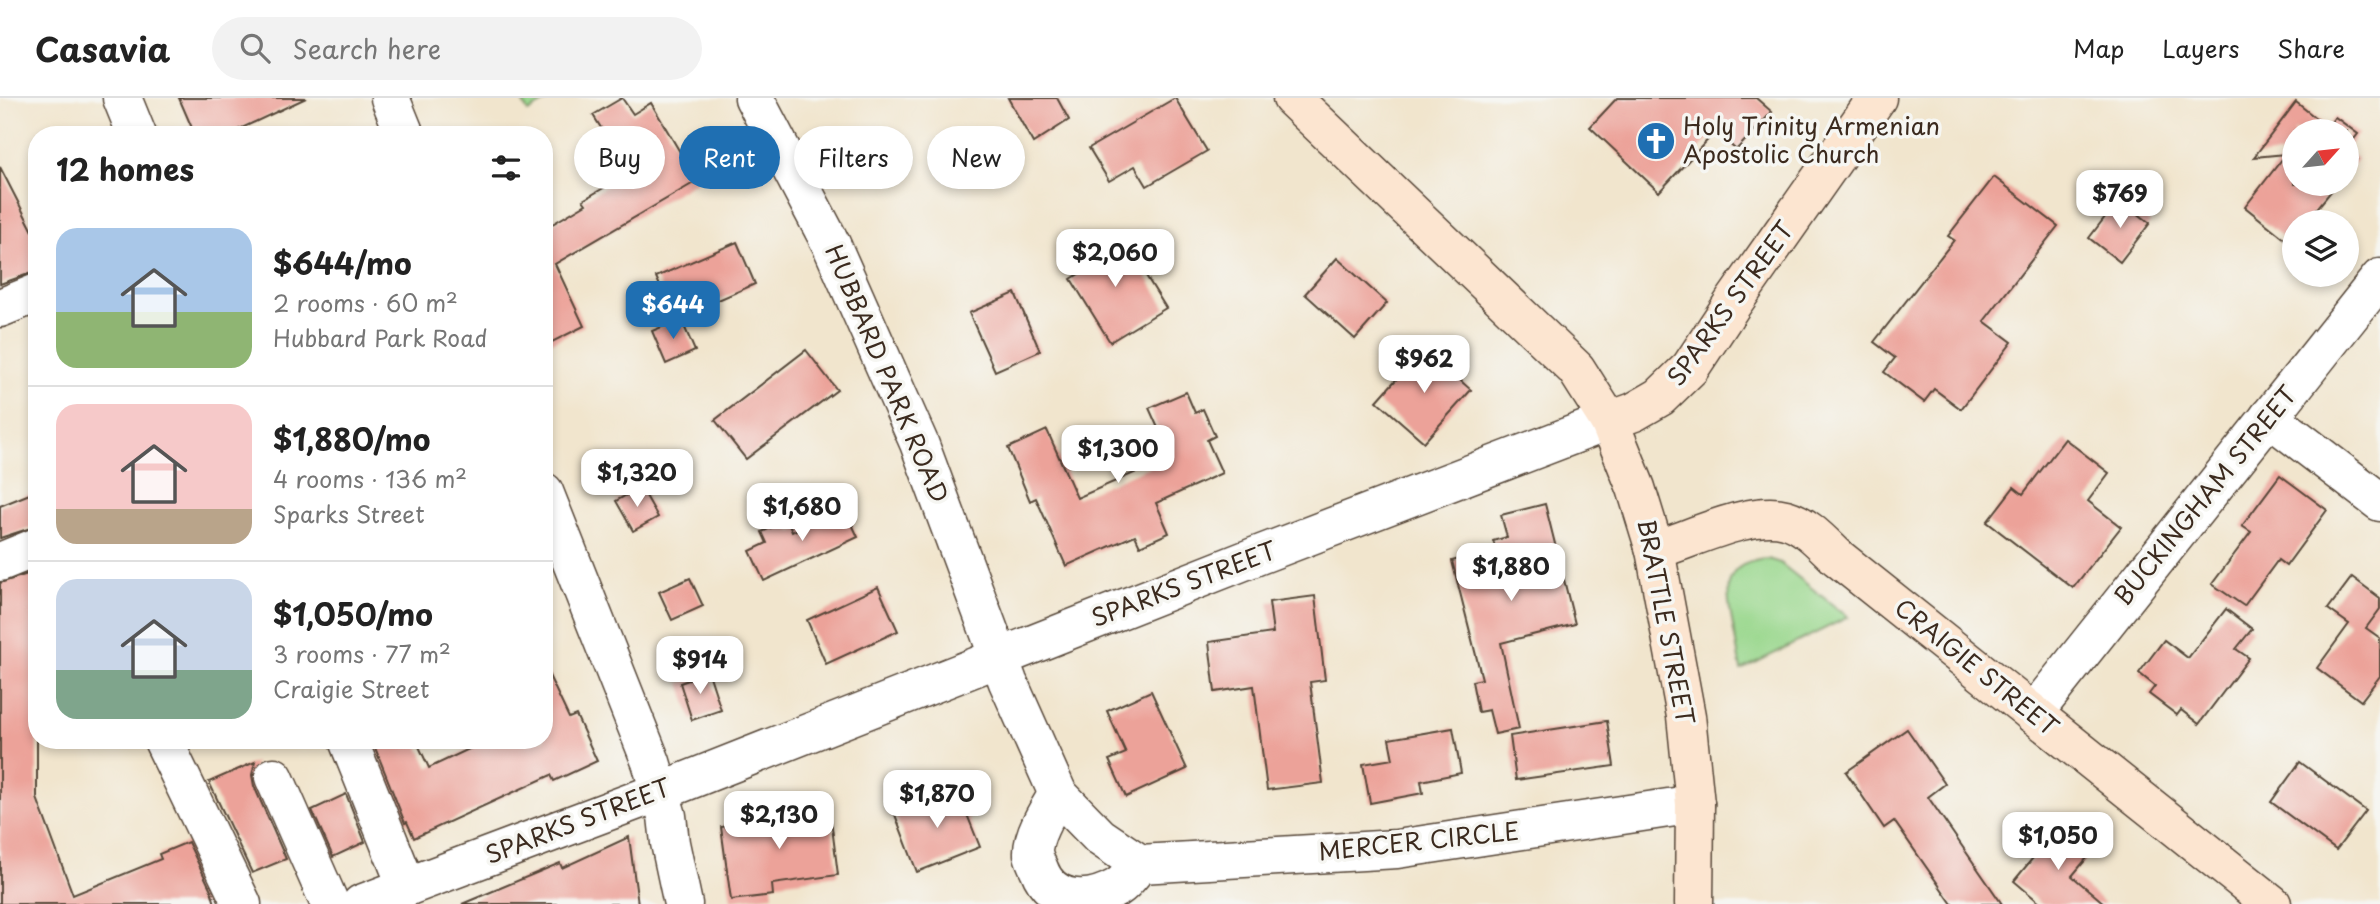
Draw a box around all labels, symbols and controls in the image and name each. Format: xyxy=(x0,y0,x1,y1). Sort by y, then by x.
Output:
search box xyxy=(212,17,702,80)
text: Casavia xyxy=(35,23,170,73)
icon: search xyxy=(236,29,274,67)
text: Search here xyxy=(292,29,441,68)
text: Map xyxy=(2073,30,2124,66)
text: Layers xyxy=(2162,30,2239,66)
text: Share xyxy=(2277,30,2345,66)
place label: Holy Trinity Armenian Apostolic Church xyxy=(1683,107,1940,171)
north arrow xyxy=(2282,119,2359,196)
map controls xyxy=(2282,119,2359,287)
church icon: Holy Trinity Armenian Apostolic Church xyxy=(1635,120,1677,162)
chip: Buy xyxy=(574,126,665,189)
chip: Rent xyxy=(679,126,780,189)
chip: Filters xyxy=(794,126,913,189)
chip: New xyxy=(927,126,1025,189)
text: 12 homes xyxy=(56,146,194,191)
icon: filters xyxy=(487,149,525,187)
pin: $769 xyxy=(2079,170,2161,230)
text: $769 xyxy=(2092,175,2148,210)
button: layers xyxy=(2282,210,2359,287)
street label: SPARKS STREET xyxy=(1657,213,1802,393)
pin: $2,060 xyxy=(1058,230,1172,289)
text: $2,060 xyxy=(1072,234,1158,269)
street label: HUBBARD PARK ROAD xyxy=(817,239,959,508)
text: $644/mo xyxy=(273,240,412,285)
icon: home xyxy=(112,256,196,340)
pin: $644 xyxy=(632,282,714,341)
text: 2 rooms · 60 m² xyxy=(273,285,458,320)
text: $644 xyxy=(642,286,704,321)
text: Hubbard Park Road xyxy=(273,320,487,355)
pin: $962 xyxy=(1383,336,1465,395)
text: $962 xyxy=(1395,340,1453,375)
street label: BUCKINGHAM STREET xyxy=(2105,377,2305,612)
text: $1,880/mo xyxy=(273,416,430,461)
pin: $1,300 xyxy=(1061,426,1175,485)
text: $1,300 xyxy=(1077,430,1159,465)
icon: home xyxy=(112,432,196,516)
pin: $1,320 xyxy=(580,450,694,509)
text: $1,320 xyxy=(597,454,677,489)
text: 4 rooms · 136 m² xyxy=(273,461,467,496)
pin: $1,680 xyxy=(745,484,859,543)
text: $1,680 xyxy=(763,488,841,523)
text: Sparks Street xyxy=(273,496,425,531)
street label: BRATTLE STREET xyxy=(1629,516,1705,728)
street label: SPARKS STREET xyxy=(1085,531,1282,635)
pin: $1,880 xyxy=(1454,544,1568,603)
text: $1,880 xyxy=(1472,548,1550,583)
street label: CRAIGIE STREET xyxy=(1888,589,2067,744)
text: $1,050/mo xyxy=(273,591,433,636)
icon: home xyxy=(112,607,196,691)
text: 3 rooms · 77 m² xyxy=(273,636,451,671)
pin: $914 xyxy=(659,636,741,696)
text: $914 xyxy=(672,641,728,676)
text: Craigie Street xyxy=(273,671,429,706)
street label: SPARKS STREET xyxy=(479,768,676,872)
pin: $1,870 xyxy=(880,770,994,830)
text: $1,870 xyxy=(899,775,975,810)
pin: $2,130 xyxy=(722,792,836,851)
text: $2,130 xyxy=(740,796,818,831)
street label: MERCER CIRCLE xyxy=(1317,812,1521,868)
pin: $1,050 xyxy=(2001,812,2115,872)
text: $1,050 xyxy=(2018,817,2098,852)

